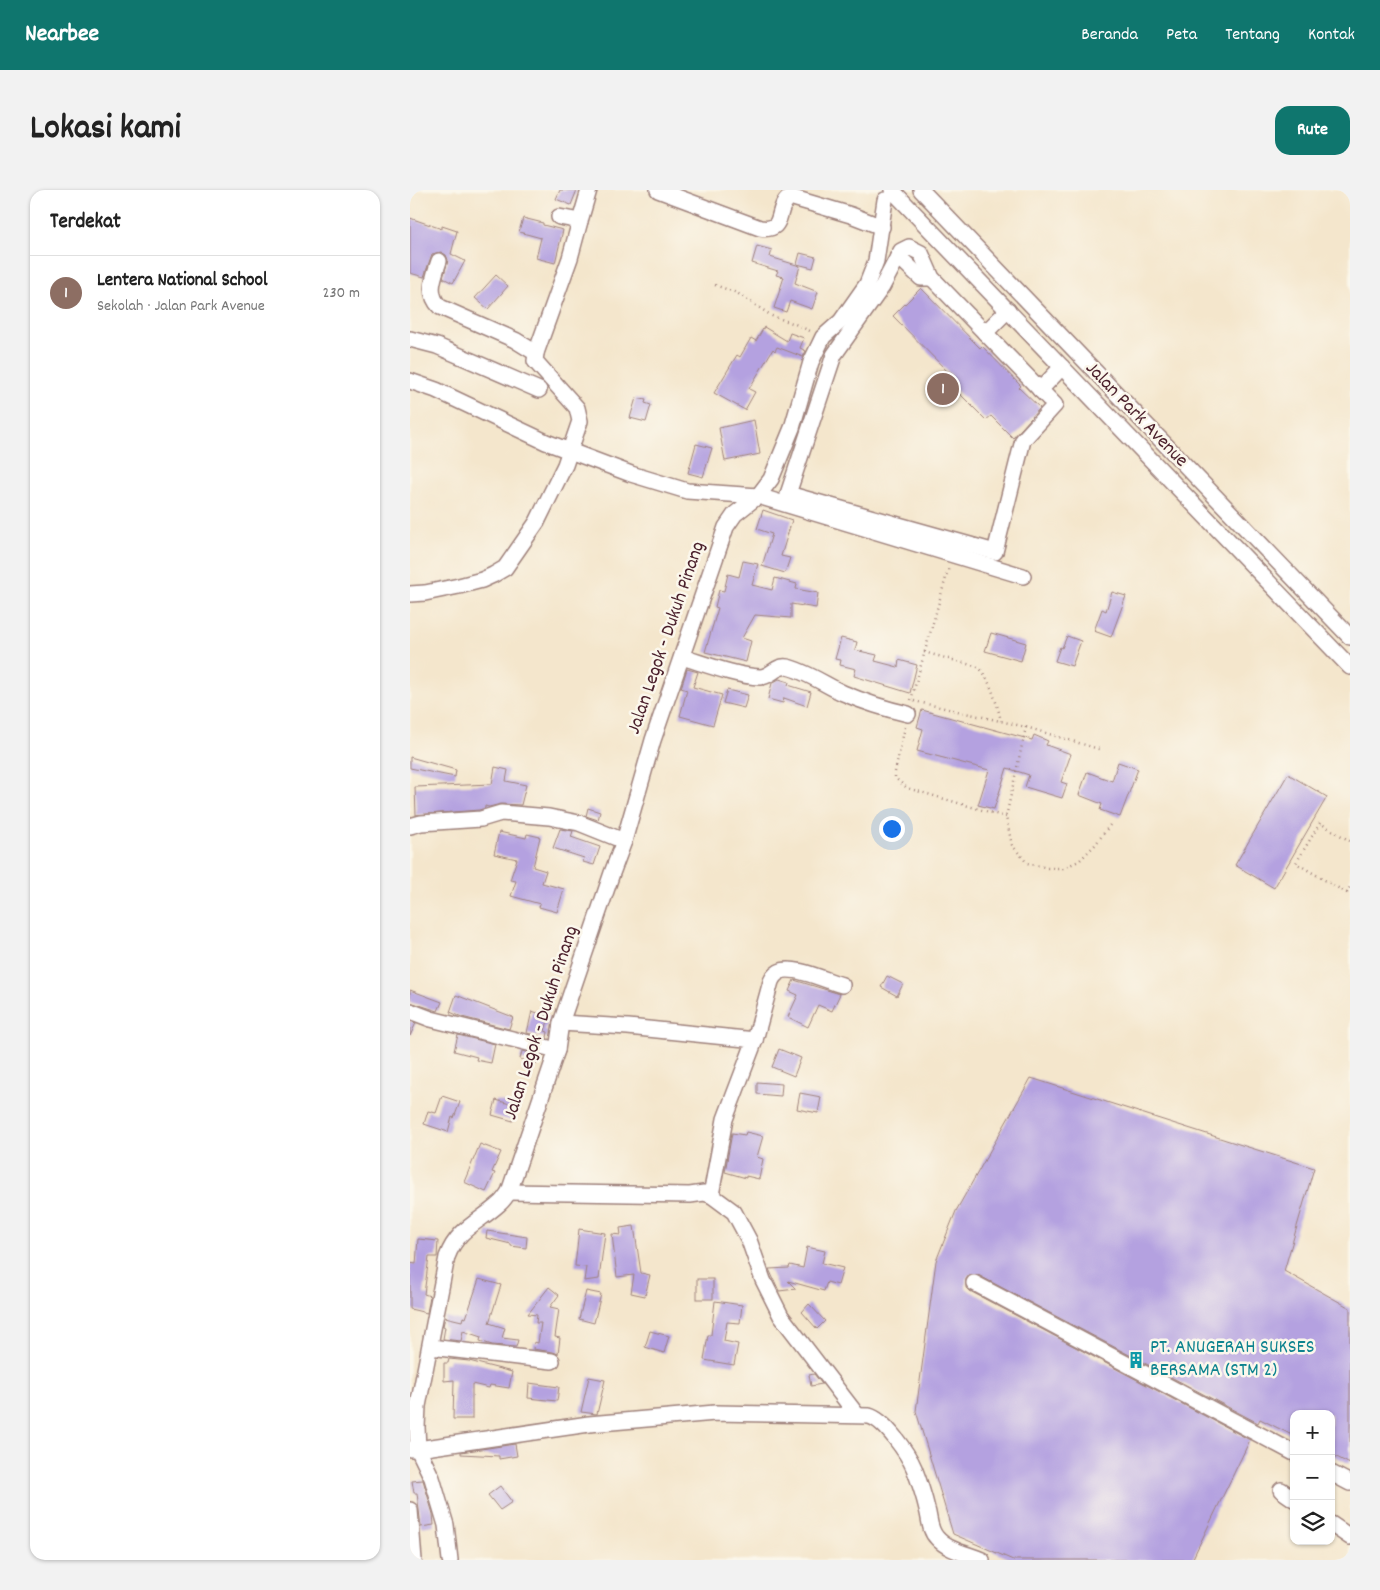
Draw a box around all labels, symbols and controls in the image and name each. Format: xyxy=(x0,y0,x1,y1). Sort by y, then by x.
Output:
text: Nearbee xyxy=(25,18,99,52)
text: Beranda xyxy=(1081,23,1138,48)
text: Peta xyxy=(1166,23,1197,48)
text: Tentang xyxy=(1225,23,1280,48)
text: Kontak xyxy=(1308,23,1355,48)
text: Lokasi kami xyxy=(30,105,181,155)
button: Rute xyxy=(1275,106,1350,155)
text: Terdekat xyxy=(50,208,121,238)
text: Lentera National School xyxy=(97,268,268,295)
text: 1 xyxy=(64,282,68,305)
text: 230 m xyxy=(323,282,360,305)
text: Sekolah · Jalan Park Avenue xyxy=(97,295,265,318)
street label: Jalan Park Avenue xyxy=(1078,356,1194,475)
pin: 1 xyxy=(927,370,959,408)
street label: Jalan Legok - Dukuh Pinang xyxy=(621,538,713,738)
your location xyxy=(879,816,905,842)
street label: Jalan Legok - Dukuh Pinang xyxy=(497,922,587,1124)
place label: PT. ANUGERAH SUKSES BERSAMA (STM 2) xyxy=(1150,1334,1315,1385)
building icon: PT. ANUGERAH SUKSES BERSAMA (STM 2) xyxy=(1126,1350,1146,1370)
map controls xyxy=(1290,1410,1335,1545)
button: + xyxy=(1290,1410,1335,1455)
button: − xyxy=(1290,1455,1335,1500)
button: layers xyxy=(1290,1500,1335,1545)

